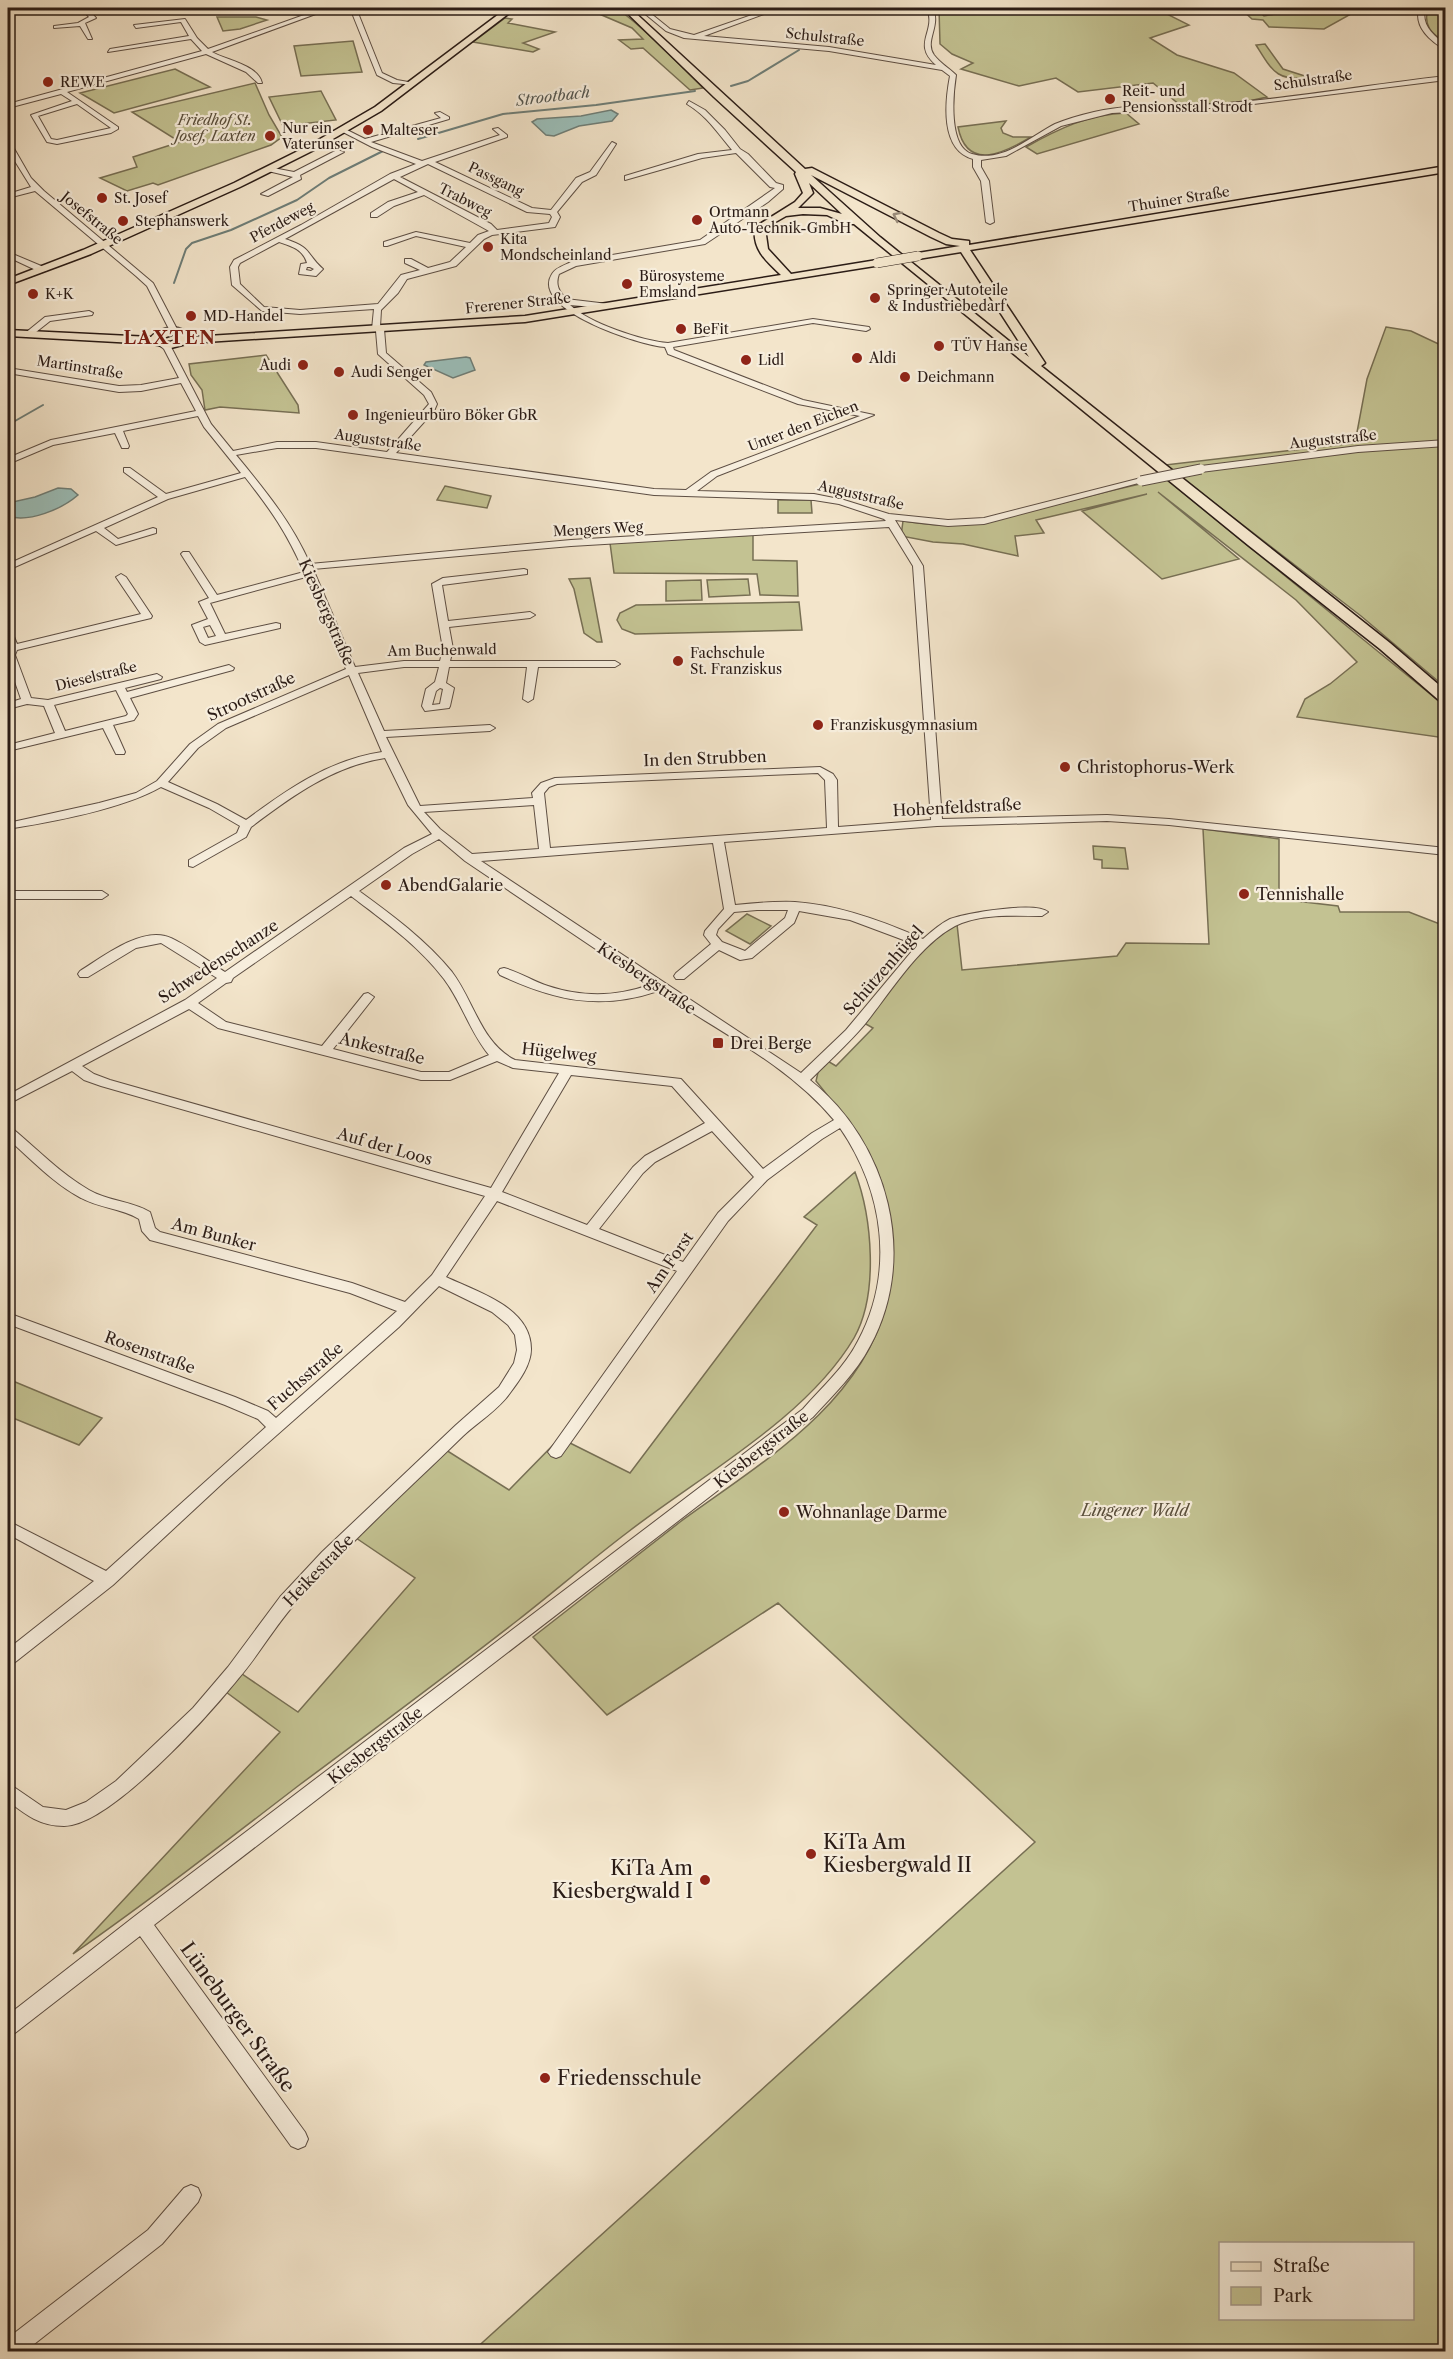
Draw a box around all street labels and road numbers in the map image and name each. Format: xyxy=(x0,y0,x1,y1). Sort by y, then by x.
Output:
street label: Schulstraße xyxy=(785,24,865,50)
street label: Schulstraße xyxy=(1273,66,1354,94)
street label: Passgang xyxy=(465,158,527,200)
street label: Trabweg xyxy=(435,179,495,221)
street label: Thuiner Straße xyxy=(1127,182,1231,216)
street label: Josefstraße xyxy=(56,186,127,248)
street label: Pferdeweg xyxy=(247,197,318,246)
street label: Frerener Straße xyxy=(464,288,572,318)
street label: Martinstraße xyxy=(36,351,125,383)
street label: Unter den Eichen xyxy=(745,397,861,455)
street label: Auguststraße xyxy=(332,425,423,455)
street label: Auguststraße xyxy=(1288,425,1378,453)
street label: Auguststraße xyxy=(815,476,906,514)
street label: Mengers Weg xyxy=(553,518,644,540)
street label: Kiesbergstraße xyxy=(295,556,359,668)
street label: Am Buchenwald xyxy=(386,640,497,660)
street label: Dieselstraße xyxy=(53,657,139,695)
street label: Strootstraße xyxy=(204,667,298,725)
street label: In den Strubben xyxy=(643,746,767,770)
street label: Hohenfeldstraße xyxy=(892,794,1022,820)
street label: Schwedenschanze xyxy=(154,915,282,1007)
street label: Schützenhügel xyxy=(839,921,928,1019)
street label: Kiesbergstraße xyxy=(594,938,700,1018)
street label: Ankestraße xyxy=(336,1028,427,1068)
street label: Hügelweg xyxy=(521,1038,598,1066)
street label: Auf der Loos xyxy=(334,1123,435,1169)
street label: Am Bunker xyxy=(169,1213,259,1255)
street label: Am Forst xyxy=(640,1227,697,1297)
street label: Rosenstraße xyxy=(102,1326,198,1378)
street label: Fuchsstraße xyxy=(263,1338,347,1414)
street label: Kiesbergstraße xyxy=(710,1406,812,1492)
street label: Heikestraße xyxy=(279,1530,357,1610)
street label: Kiesbergstraße xyxy=(324,1702,426,1788)
street label: Lüneburger Straße xyxy=(176,1937,300,2097)

